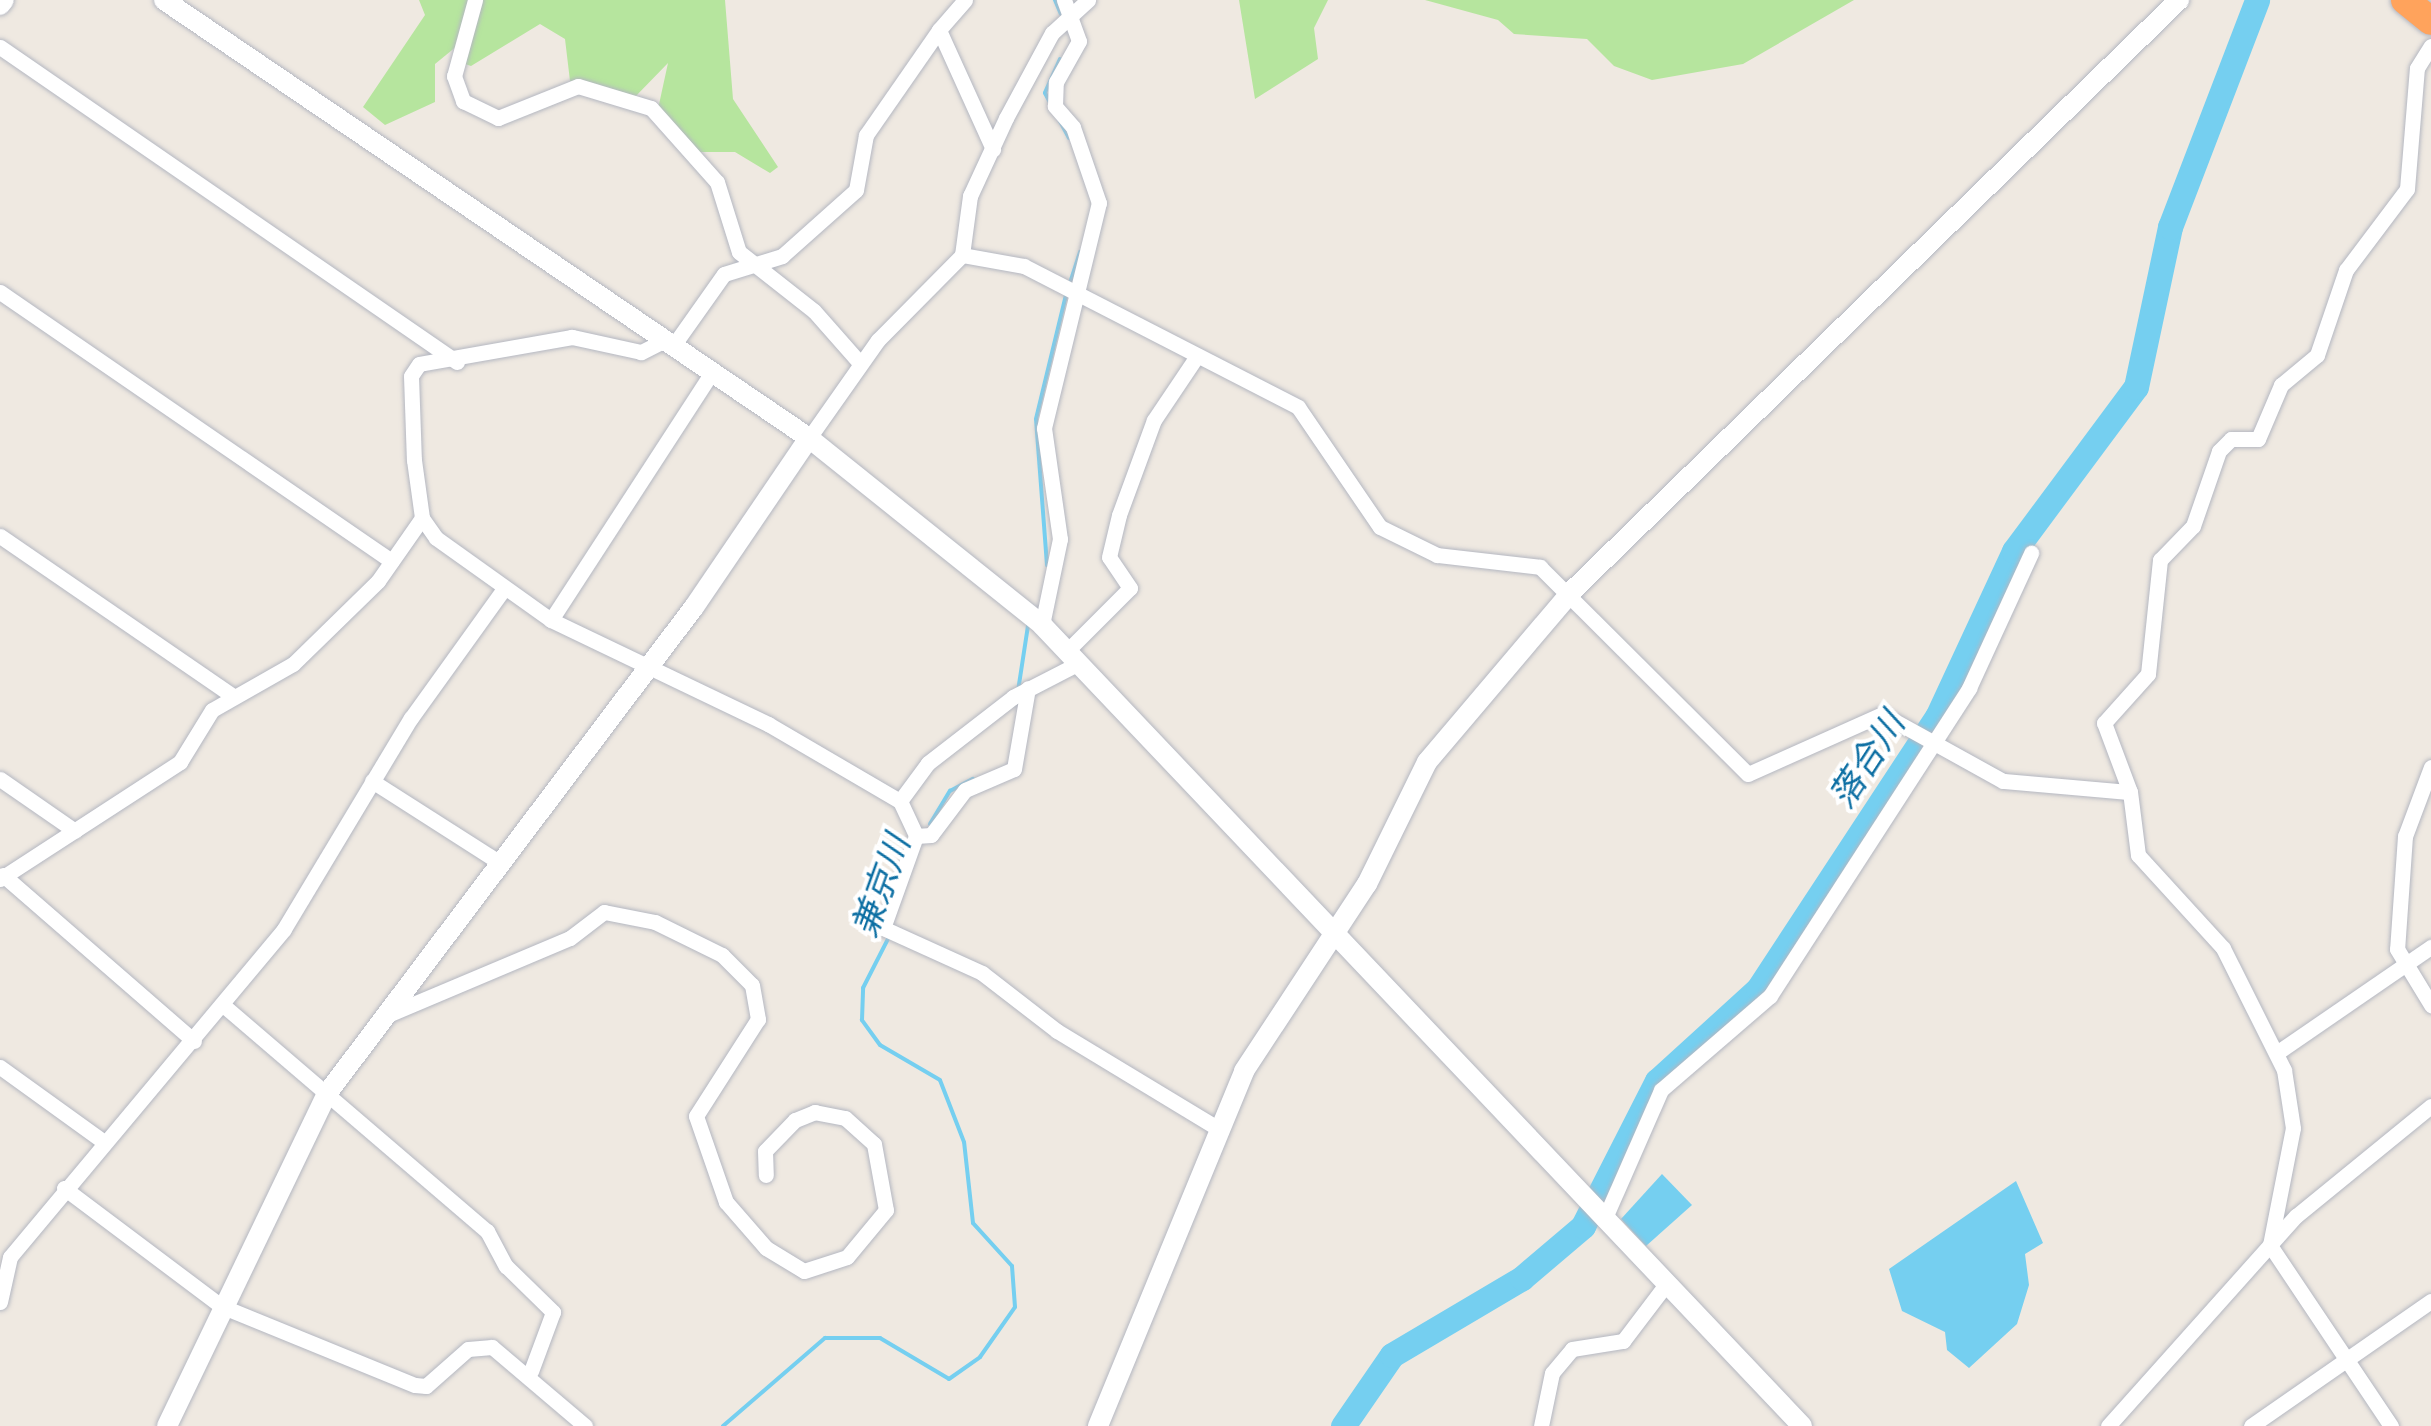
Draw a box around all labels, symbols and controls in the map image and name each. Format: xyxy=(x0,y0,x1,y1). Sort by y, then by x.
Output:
water label: 落合川 xyxy=(1821,705,1913,815)
water label: 兼京川 xyxy=(843,829,919,943)

